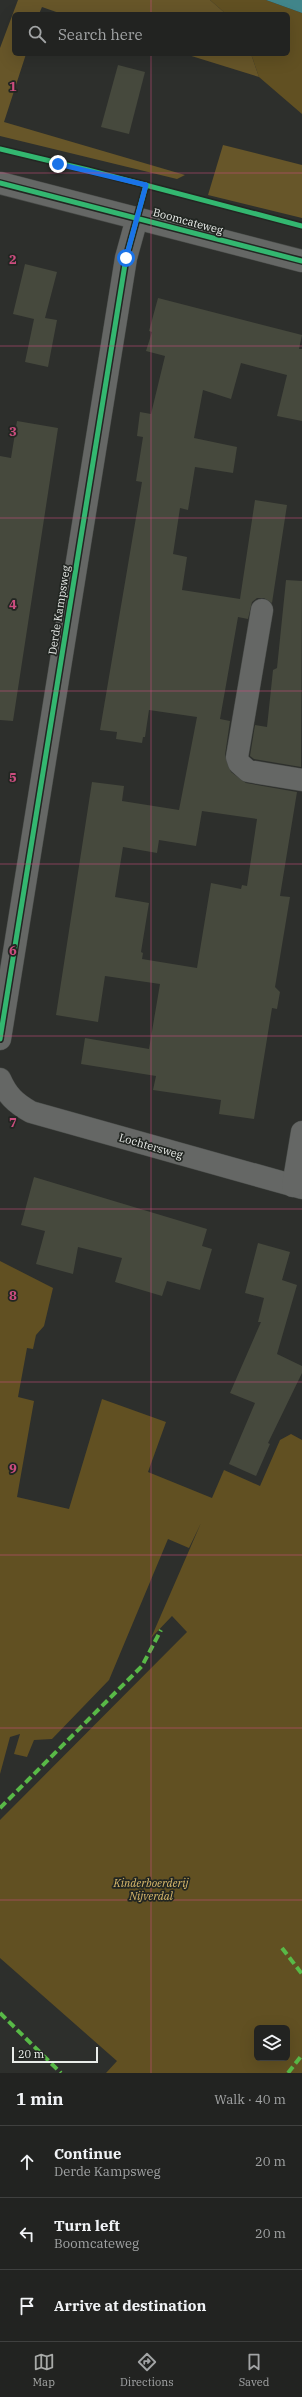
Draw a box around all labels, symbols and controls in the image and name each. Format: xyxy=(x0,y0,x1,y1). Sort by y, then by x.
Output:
search box xyxy=(12,12,290,56)
icon: search xyxy=(26,23,48,45)
text: Search here xyxy=(58,25,143,44)
text: 1 xyxy=(9,78,17,95)
route end xyxy=(49,155,67,173)
street label: Boomcateweg xyxy=(151,205,225,237)
route start xyxy=(117,249,135,267)
text: 2 xyxy=(9,251,17,268)
text: 3 xyxy=(9,423,17,440)
street label: Derde Kampsweg xyxy=(45,564,73,656)
text: 4 xyxy=(9,596,17,613)
text: 5 xyxy=(9,769,17,786)
text: 6 xyxy=(9,942,17,959)
text: 7 xyxy=(9,1114,17,1131)
street label: Lochtersweg xyxy=(117,1130,185,1162)
text: 8 xyxy=(9,1287,17,1304)
text: 9 xyxy=(9,1460,17,1477)
park label: Kinderboerderij Nijverdal xyxy=(112,1876,190,1903)
map controls xyxy=(254,2025,290,2061)
button: layers xyxy=(254,2025,290,2061)
scale bar xyxy=(12,2045,98,2064)
text: 20 m xyxy=(18,2047,44,2061)
text: 1 min xyxy=(16,2088,64,2110)
text: Walk · 40 m xyxy=(214,2091,286,2108)
text: Continue xyxy=(54,2144,121,2163)
icon: ahead xyxy=(16,2151,38,2173)
text: 20 m xyxy=(255,2153,286,2170)
text: Derde Kampsweg xyxy=(54,2163,161,2180)
text: Turn left xyxy=(54,2216,120,2235)
icon: left xyxy=(16,2223,38,2245)
text: 20 m xyxy=(255,2225,286,2242)
text: Boomcateweg xyxy=(54,2235,139,2252)
icon: arrive xyxy=(16,2295,38,2317)
text: Arrive at destination xyxy=(54,2296,206,2315)
tab: Map xyxy=(33,2351,55,2389)
tab: Directions xyxy=(120,2351,174,2389)
tab: Saved xyxy=(239,2351,269,2389)

